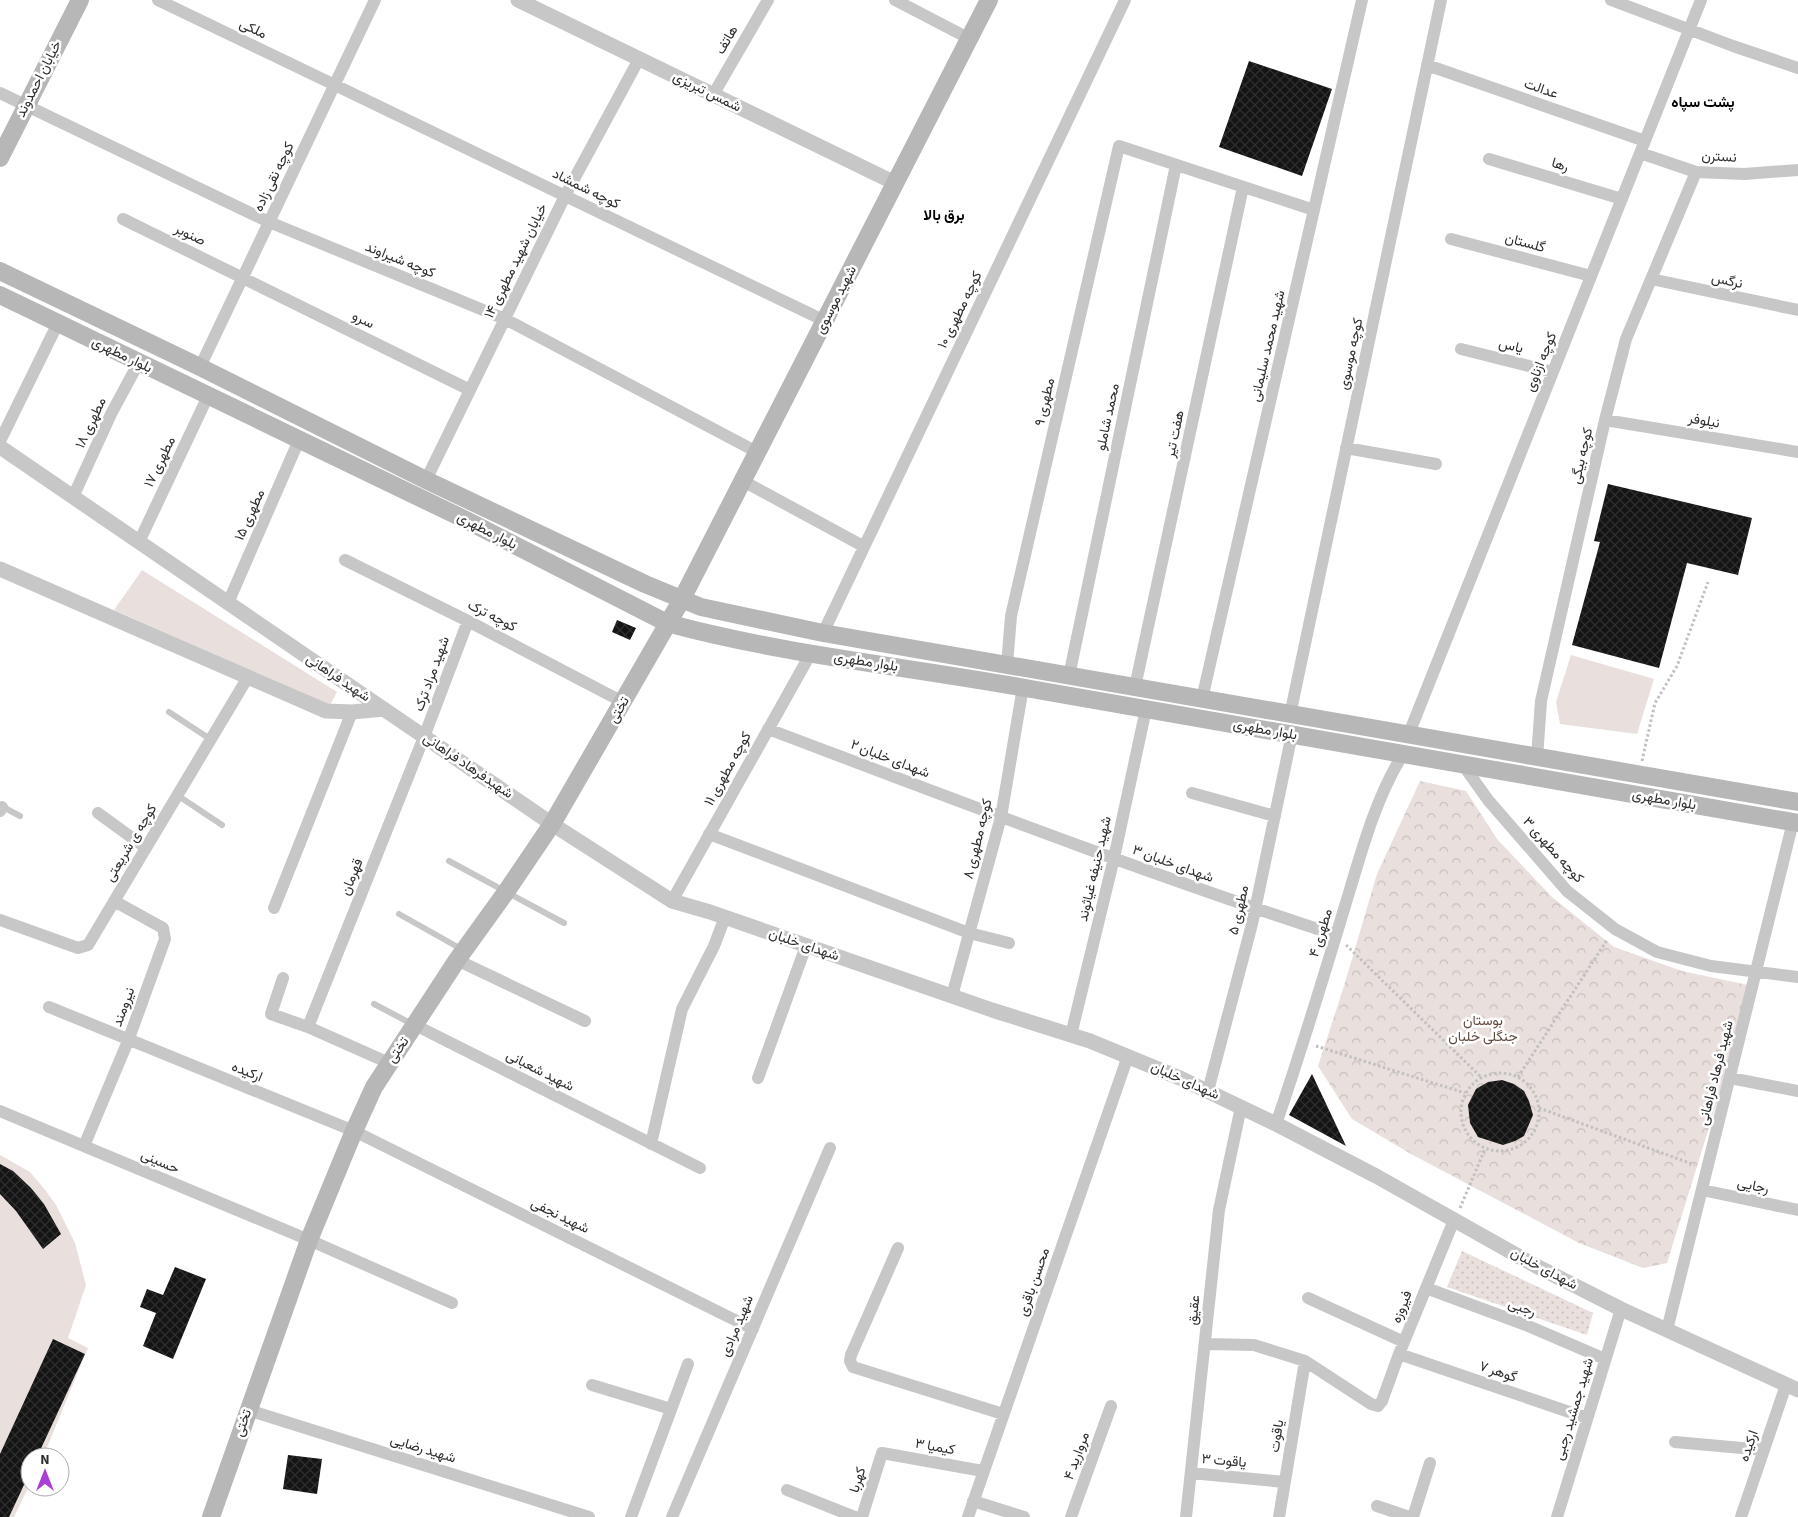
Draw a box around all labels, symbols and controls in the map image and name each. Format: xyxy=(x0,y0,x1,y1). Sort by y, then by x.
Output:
street label: ملکی xyxy=(236,14,270,44)
street label: هاتف xyxy=(711,21,743,58)
street label: خیابان احمدوند xyxy=(11,37,67,121)
street label: شمس تبریزی xyxy=(669,67,745,117)
street label: عدالت xyxy=(1521,74,1561,104)
district label: پشت سپاه xyxy=(1671,92,1735,113)
street label: کوچه نقی زاده xyxy=(249,139,299,215)
street label: نسترن xyxy=(1701,146,1737,168)
street label: رها xyxy=(1549,153,1571,177)
street label: کوچه شمشاد xyxy=(549,164,623,214)
street label: خیابان شهید مطهری ۱۴ xyxy=(479,200,553,322)
district label: برق بالا xyxy=(923,205,965,226)
street label: صنوبر xyxy=(170,219,209,251)
street label: گلستان xyxy=(1503,228,1547,258)
street label: کوچه شیراوند xyxy=(362,237,438,283)
street label: شهید موسوی xyxy=(810,262,862,338)
street label: کوچه مطهری ۱۰ xyxy=(933,268,987,352)
street label: نرگس xyxy=(1709,268,1745,294)
street label: شهید محمد سلیمانی xyxy=(1245,288,1291,404)
street label: سرو xyxy=(349,306,377,334)
street label: کوچه موسوی xyxy=(1334,316,1368,392)
street label: کوچه ازناوی xyxy=(1520,329,1562,395)
street label: بلوار مطهری xyxy=(88,332,156,378)
street label: یاس xyxy=(1497,333,1525,359)
street label: مطهری ۹ xyxy=(1030,376,1060,428)
street label: محمد شاملو xyxy=(1091,382,1125,452)
street label: مطهری ۱۸ xyxy=(70,394,112,452)
street label: هفت تیر xyxy=(1160,408,1190,460)
street label: نیلوفر xyxy=(1686,408,1721,434)
street label: کوچه بیگی xyxy=(1566,426,1598,486)
street label: مطهری ۱۷ xyxy=(139,433,181,491)
street label: مطهری ۱۵ xyxy=(230,486,270,544)
street label: بلوار مطهری xyxy=(454,507,520,555)
street label: کوچه ترک xyxy=(464,595,520,637)
street label: شهید مراد ترک xyxy=(409,634,455,714)
street label: بلوار مطهری xyxy=(832,647,900,677)
street label: شهید فراهانی xyxy=(302,649,374,707)
street label: تختی xyxy=(603,693,635,727)
street label: بلوار مطهری xyxy=(1231,715,1299,745)
street label: شهیدفرهاد فراهانی xyxy=(419,728,517,804)
street label: کوچه مطهری ۱۱ xyxy=(699,728,757,810)
street label: شهدای خلبان ۲ xyxy=(848,735,932,783)
street label: بلوار مطهری xyxy=(1630,785,1698,815)
street label: کوچه مطهری ۸ xyxy=(958,797,998,881)
street label: کوچه ی شریعتی xyxy=(100,800,162,886)
street label: کوچه مطهری ۳ xyxy=(1518,812,1588,888)
street label: شهید حنیفه غیاثوند xyxy=(1073,814,1117,924)
street label: شهدای خلبان ۳ xyxy=(1130,840,1216,888)
street label: قهرمان xyxy=(336,855,368,899)
street label: مطهری ۵ xyxy=(1224,883,1254,937)
street label: مطهری ۴ xyxy=(1304,906,1338,960)
street label: شهدای خلبان xyxy=(766,924,842,966)
street label: نیرومند xyxy=(108,984,140,1030)
park label: بوستان جنگلی خلبان xyxy=(1448,1011,1518,1047)
street label: شهید فرهاد فراهانی xyxy=(1693,1018,1739,1128)
street label: تختی xyxy=(382,1033,414,1067)
street label: شهید شعبانی xyxy=(502,1045,578,1097)
street label: ارکیده xyxy=(228,1057,266,1087)
street label: شهدای خلبان xyxy=(1147,1057,1223,1105)
street label: حسینی xyxy=(138,1145,182,1179)
street label: رجایی xyxy=(1735,1173,1771,1199)
street label: شهید نجفی xyxy=(527,1193,593,1239)
street label: شهدای خلبان xyxy=(1507,1243,1581,1295)
street label: محسن باقری xyxy=(1013,1245,1055,1319)
street label: فیروزه xyxy=(1386,1288,1418,1326)
street label: شهید مرادی xyxy=(715,1292,759,1360)
street label: عقیق xyxy=(1182,1294,1206,1326)
street label: رجبی xyxy=(1505,1294,1539,1322)
street label: شهید جمشید رجبی xyxy=(1549,1355,1599,1463)
street label: گوهر ۷ xyxy=(1476,1356,1520,1388)
street label: تختی xyxy=(229,1407,257,1439)
street label: یاقوت xyxy=(1265,1418,1289,1454)
street label: ارکیده xyxy=(1734,1428,1764,1464)
street label: مروارید ۴ xyxy=(1059,1429,1095,1483)
street label: شهید رضایی xyxy=(388,1430,458,1468)
street label: کیمیا ۳ xyxy=(914,1434,956,1460)
north arrow xyxy=(20,1447,70,1497)
street label: یاقوت ۳ xyxy=(1201,1449,1247,1473)
text: N xyxy=(40,1450,50,1470)
street label: کهربا xyxy=(845,1465,871,1495)

